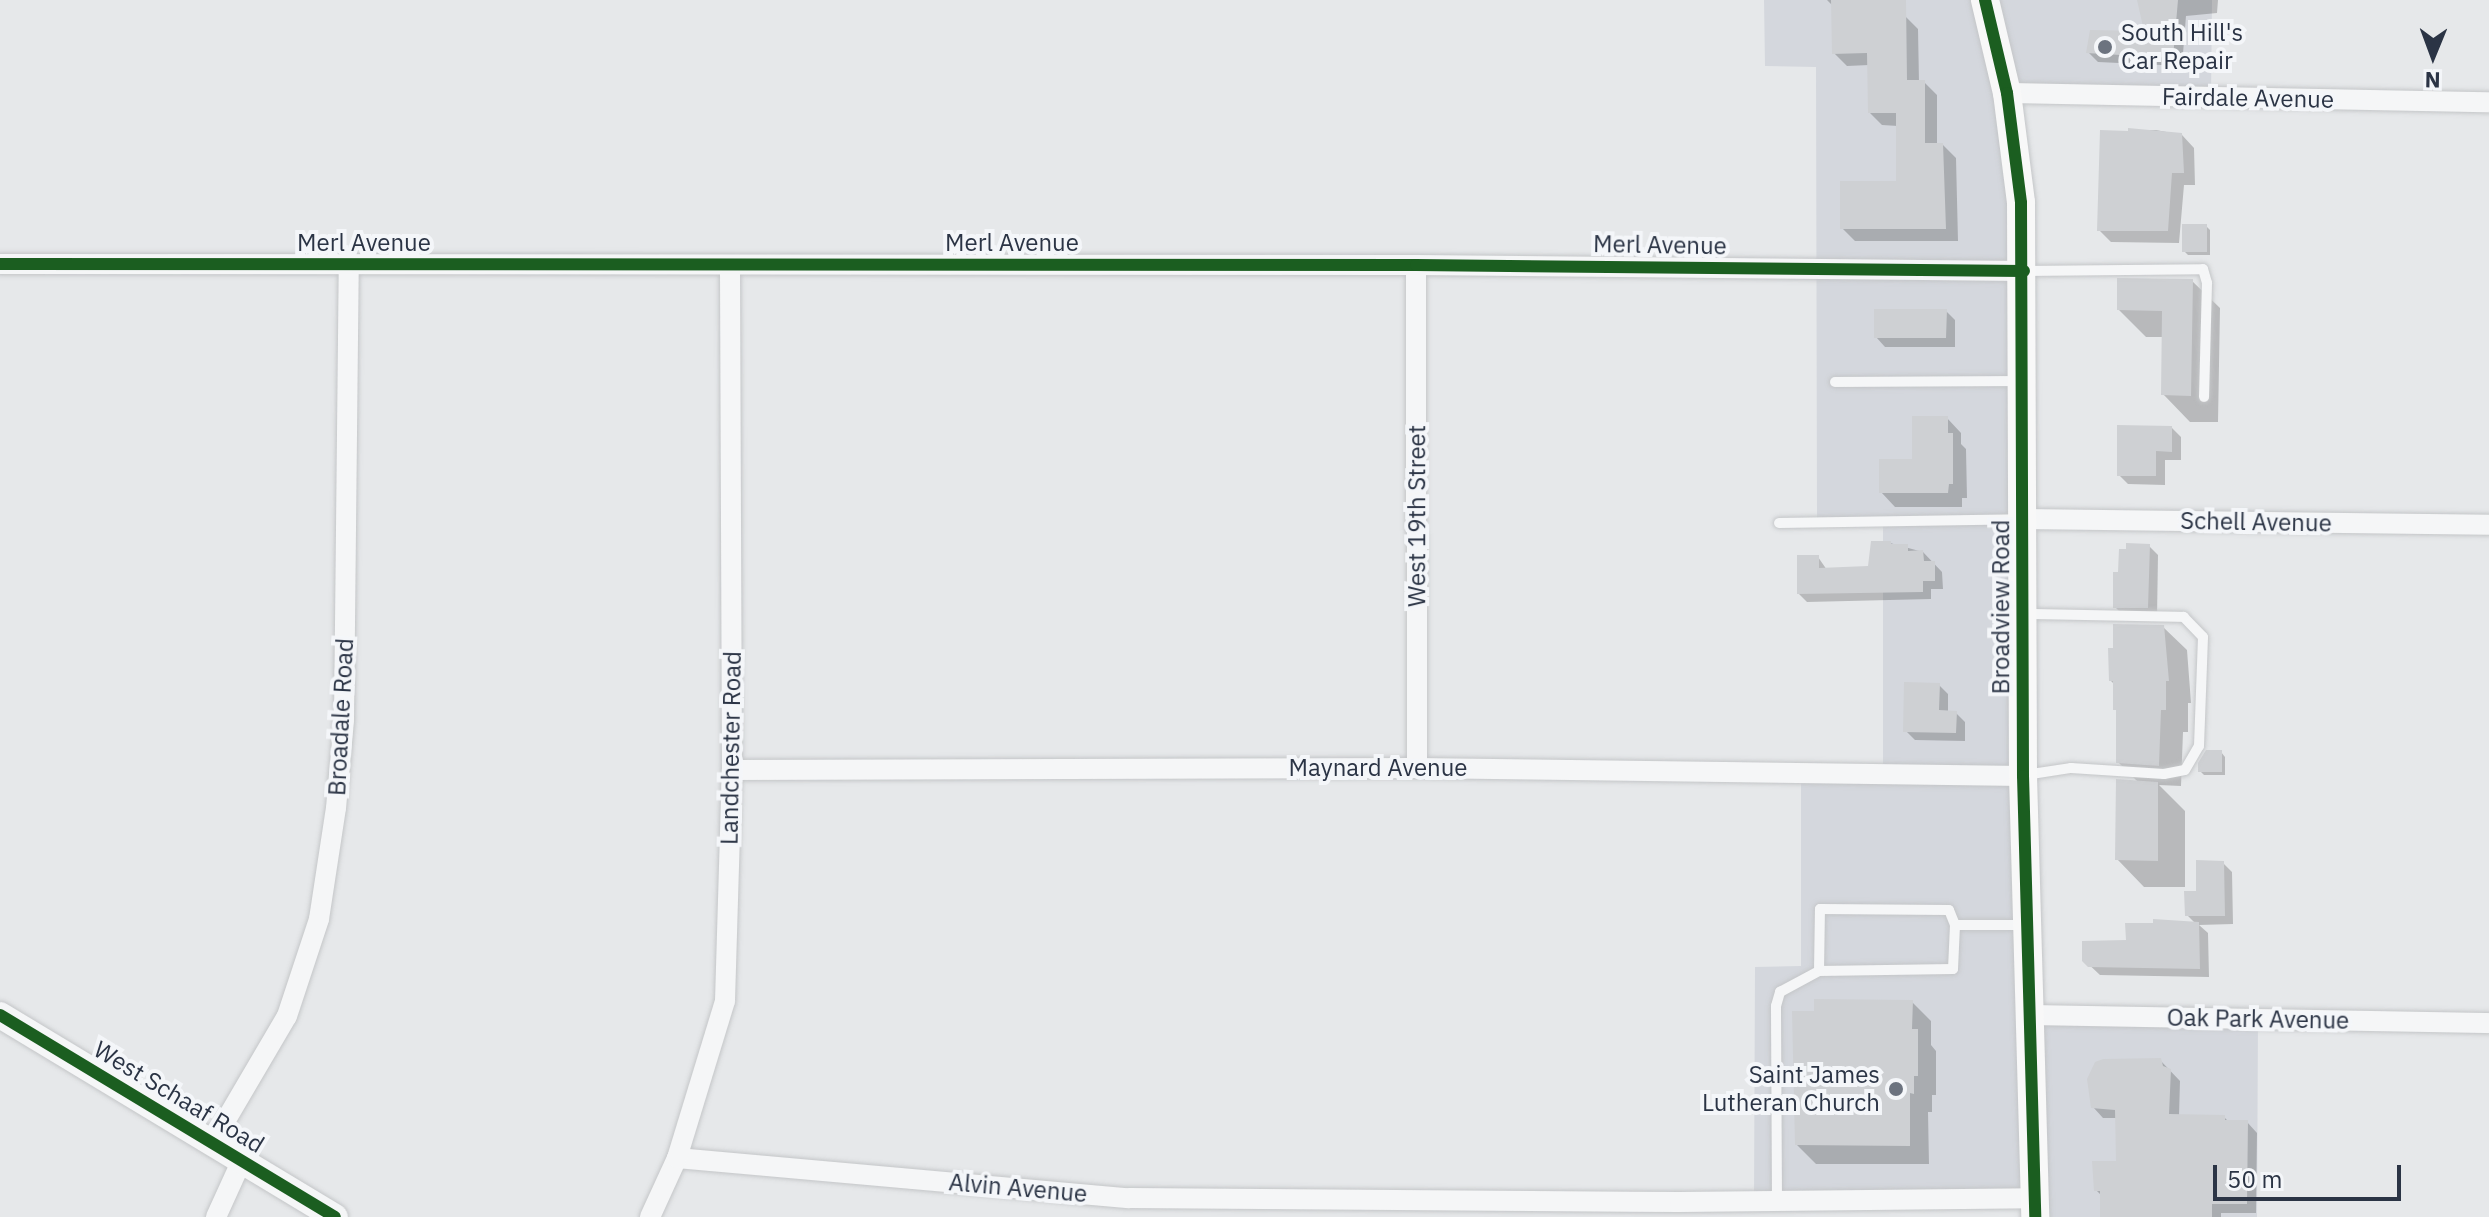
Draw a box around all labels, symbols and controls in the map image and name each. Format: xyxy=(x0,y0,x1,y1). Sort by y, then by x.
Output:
north arrow xyxy=(2393,16,2473,96)
place label: South Hill's Car Repair xyxy=(2121,19,2243,75)
marker: South Hill's Car Repair xyxy=(2096,38,2114,56)
text: N xyxy=(2424,66,2441,95)
street label: Fairdale Avenue xyxy=(2162,82,2334,114)
street label: Merl Avenue xyxy=(297,229,431,257)
street label: Merl Avenue xyxy=(945,229,1079,257)
street label: Merl Avenue xyxy=(1593,229,1727,261)
street label: West 19th Street xyxy=(1403,425,1431,607)
street label: Schell Avenue xyxy=(2180,506,2332,538)
street label: Broadview Road xyxy=(1987,520,2015,694)
street label: Broadale Road xyxy=(322,637,360,797)
street label: Landchester Road xyxy=(715,651,747,845)
street label: Maynard Avenue xyxy=(1289,754,1467,782)
street label: Oak Park Avenue xyxy=(2167,1003,2349,1035)
street label: West Schaaf Road xyxy=(89,1035,269,1159)
place label: Saint James Lutheran Church xyxy=(1702,1061,1880,1117)
marker: Saint James Lutheran Church xyxy=(1887,1080,1905,1098)
scale bar xyxy=(2217,1149,2405,1199)
text: 50 m xyxy=(2227,1163,2282,1195)
street label: Alvin Avenue xyxy=(948,1168,1088,1208)

